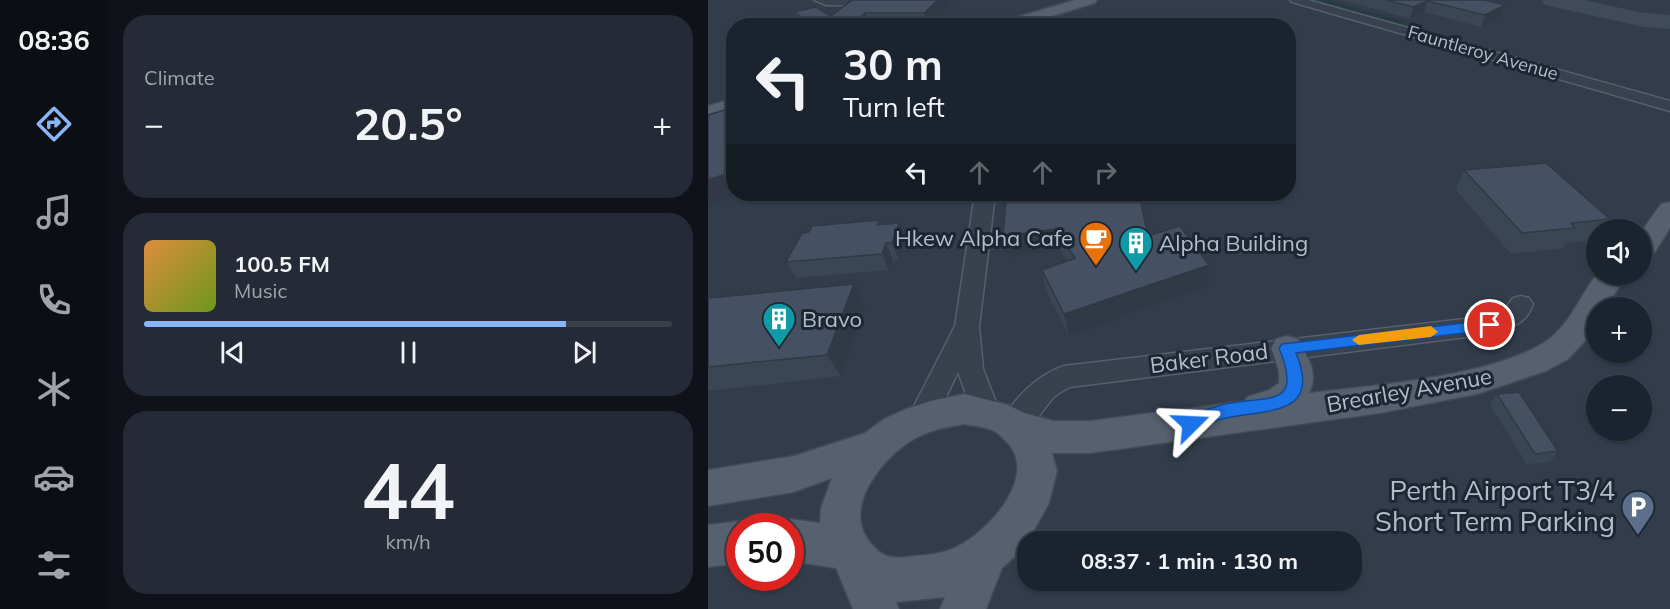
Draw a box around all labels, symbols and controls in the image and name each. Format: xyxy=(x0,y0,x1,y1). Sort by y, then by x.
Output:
street label: Fauntleroy Avenue xyxy=(1405,20,1561,85)
text: 08:36 xyxy=(18,23,90,57)
text: 30 m xyxy=(843,38,943,91)
icon: left xyxy=(744,42,822,120)
text: Climate xyxy=(144,65,215,90)
text: Turn left xyxy=(843,90,945,124)
text: 20.5° xyxy=(353,95,463,151)
icon: directions xyxy=(33,103,75,145)
text: − xyxy=(144,103,164,144)
text: + xyxy=(652,103,672,144)
icon: left xyxy=(900,156,933,189)
icon: ahead xyxy=(963,156,996,189)
icon: ahead xyxy=(1026,156,1059,189)
icon: right xyxy=(1089,156,1122,189)
icon: music xyxy=(33,191,75,233)
map controls xyxy=(1586,219,1652,441)
button: sound xyxy=(1586,219,1652,285)
cafe icon: Hkew Alpha Cafe xyxy=(1078,220,1114,267)
place label: Hkew Alpha Cafe xyxy=(895,224,1073,252)
building icon: Alpha Building xyxy=(1118,225,1154,272)
place label: Alpha Building xyxy=(1159,229,1308,257)
text: 100.5 FM xyxy=(234,250,330,278)
text: Music xyxy=(234,278,287,303)
icon: phone xyxy=(33,279,75,321)
button: + xyxy=(1586,297,1652,363)
pin xyxy=(1464,299,1515,350)
building icon: Bravo xyxy=(761,301,797,348)
place label: Bravo xyxy=(802,305,862,333)
icon: arrive xyxy=(1473,308,1506,341)
icon: previous xyxy=(216,336,249,369)
icon: pause xyxy=(392,336,425,369)
icon: next xyxy=(568,336,601,369)
street label: Baker Road xyxy=(1148,337,1270,379)
street label: Brearley Avenue xyxy=(1324,362,1494,418)
icon: climate xyxy=(33,368,75,410)
button: − xyxy=(1586,375,1652,441)
position arrow xyxy=(1159,392,1223,456)
text: 44 xyxy=(361,441,455,539)
icon: car xyxy=(33,456,75,498)
place label: Perth Airport T3/4 Short Term Parking xyxy=(1375,473,1615,538)
parking icon: Perth Airport T3/4 Short Term Parking xyxy=(1620,489,1656,536)
speed limit sign: 50 xyxy=(726,513,804,591)
text: km/h xyxy=(385,529,431,554)
icon: filters xyxy=(33,544,75,586)
text: 08:37 · 1 min · 130 m xyxy=(1081,547,1298,575)

